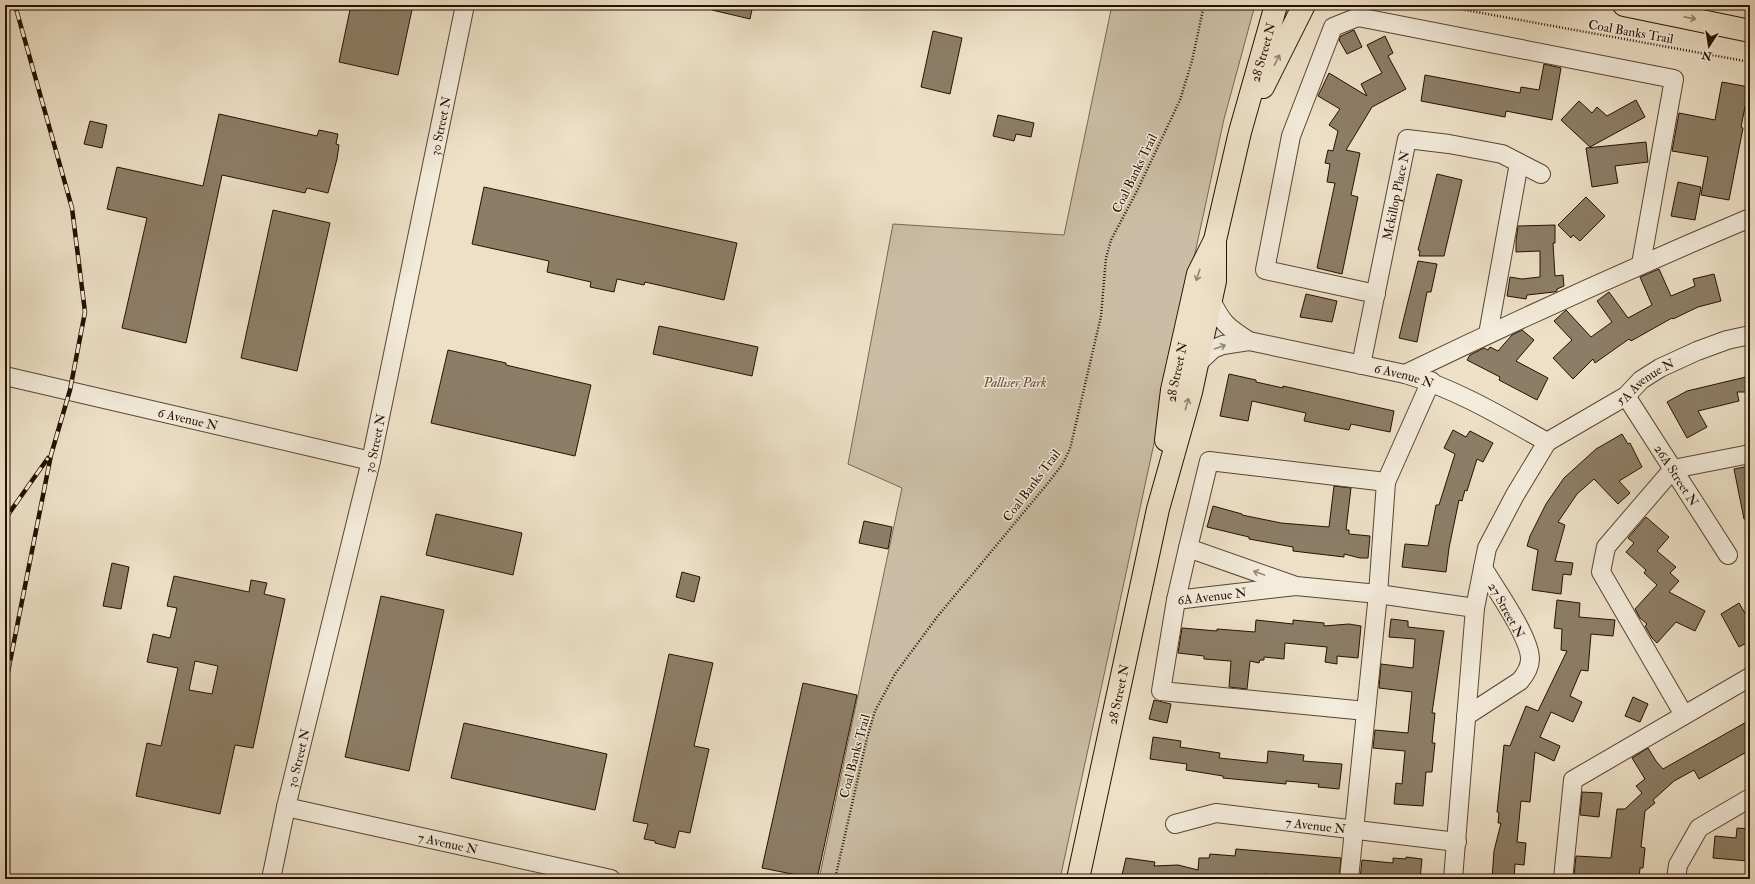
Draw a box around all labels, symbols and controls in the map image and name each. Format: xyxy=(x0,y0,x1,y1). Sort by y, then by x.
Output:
one-way arrow xyxy=(1683,15,1696,23)
street label: Coal Banks Trail xyxy=(1587,17,1675,47)
street label: 28 Street N xyxy=(1248,21,1280,84)
north arrow xyxy=(1689,26,1729,66)
text: N xyxy=(1700,48,1714,63)
one-way arrow xyxy=(1274,54,1281,66)
street label: 30 Street N xyxy=(427,95,455,157)
street label: Coal Banks Trail xyxy=(1109,131,1161,216)
street label: Mckillop Place N xyxy=(1380,149,1413,242)
one-way arrow xyxy=(1194,269,1201,282)
street label: 28 Street N xyxy=(1164,340,1192,403)
one-way arrow xyxy=(1214,342,1226,350)
street label: 5A Avenue N xyxy=(1614,355,1677,409)
street label: 6 Avenue N xyxy=(1373,361,1436,392)
park label: Palliser Park xyxy=(983,375,1046,391)
one-way arrow xyxy=(1184,398,1191,411)
street label: 6 Avenue N xyxy=(156,405,220,434)
street label: 30 Street N xyxy=(361,412,390,475)
street label: 26A Street N xyxy=(1650,442,1702,510)
street label: Coal Banks Trail xyxy=(999,446,1065,525)
one-way arrow xyxy=(1253,569,1266,576)
street label: 27 Street N xyxy=(1484,580,1528,641)
street label: 6A Avenue N xyxy=(1176,585,1248,609)
street label: 28 Street N xyxy=(1105,663,1133,726)
street label: Coal Banks Trail xyxy=(836,712,874,800)
street label: 30 Street N xyxy=(284,727,314,789)
street label: 7 Avenue N xyxy=(1285,814,1347,838)
street label: 7 Avenue N xyxy=(416,829,480,858)

